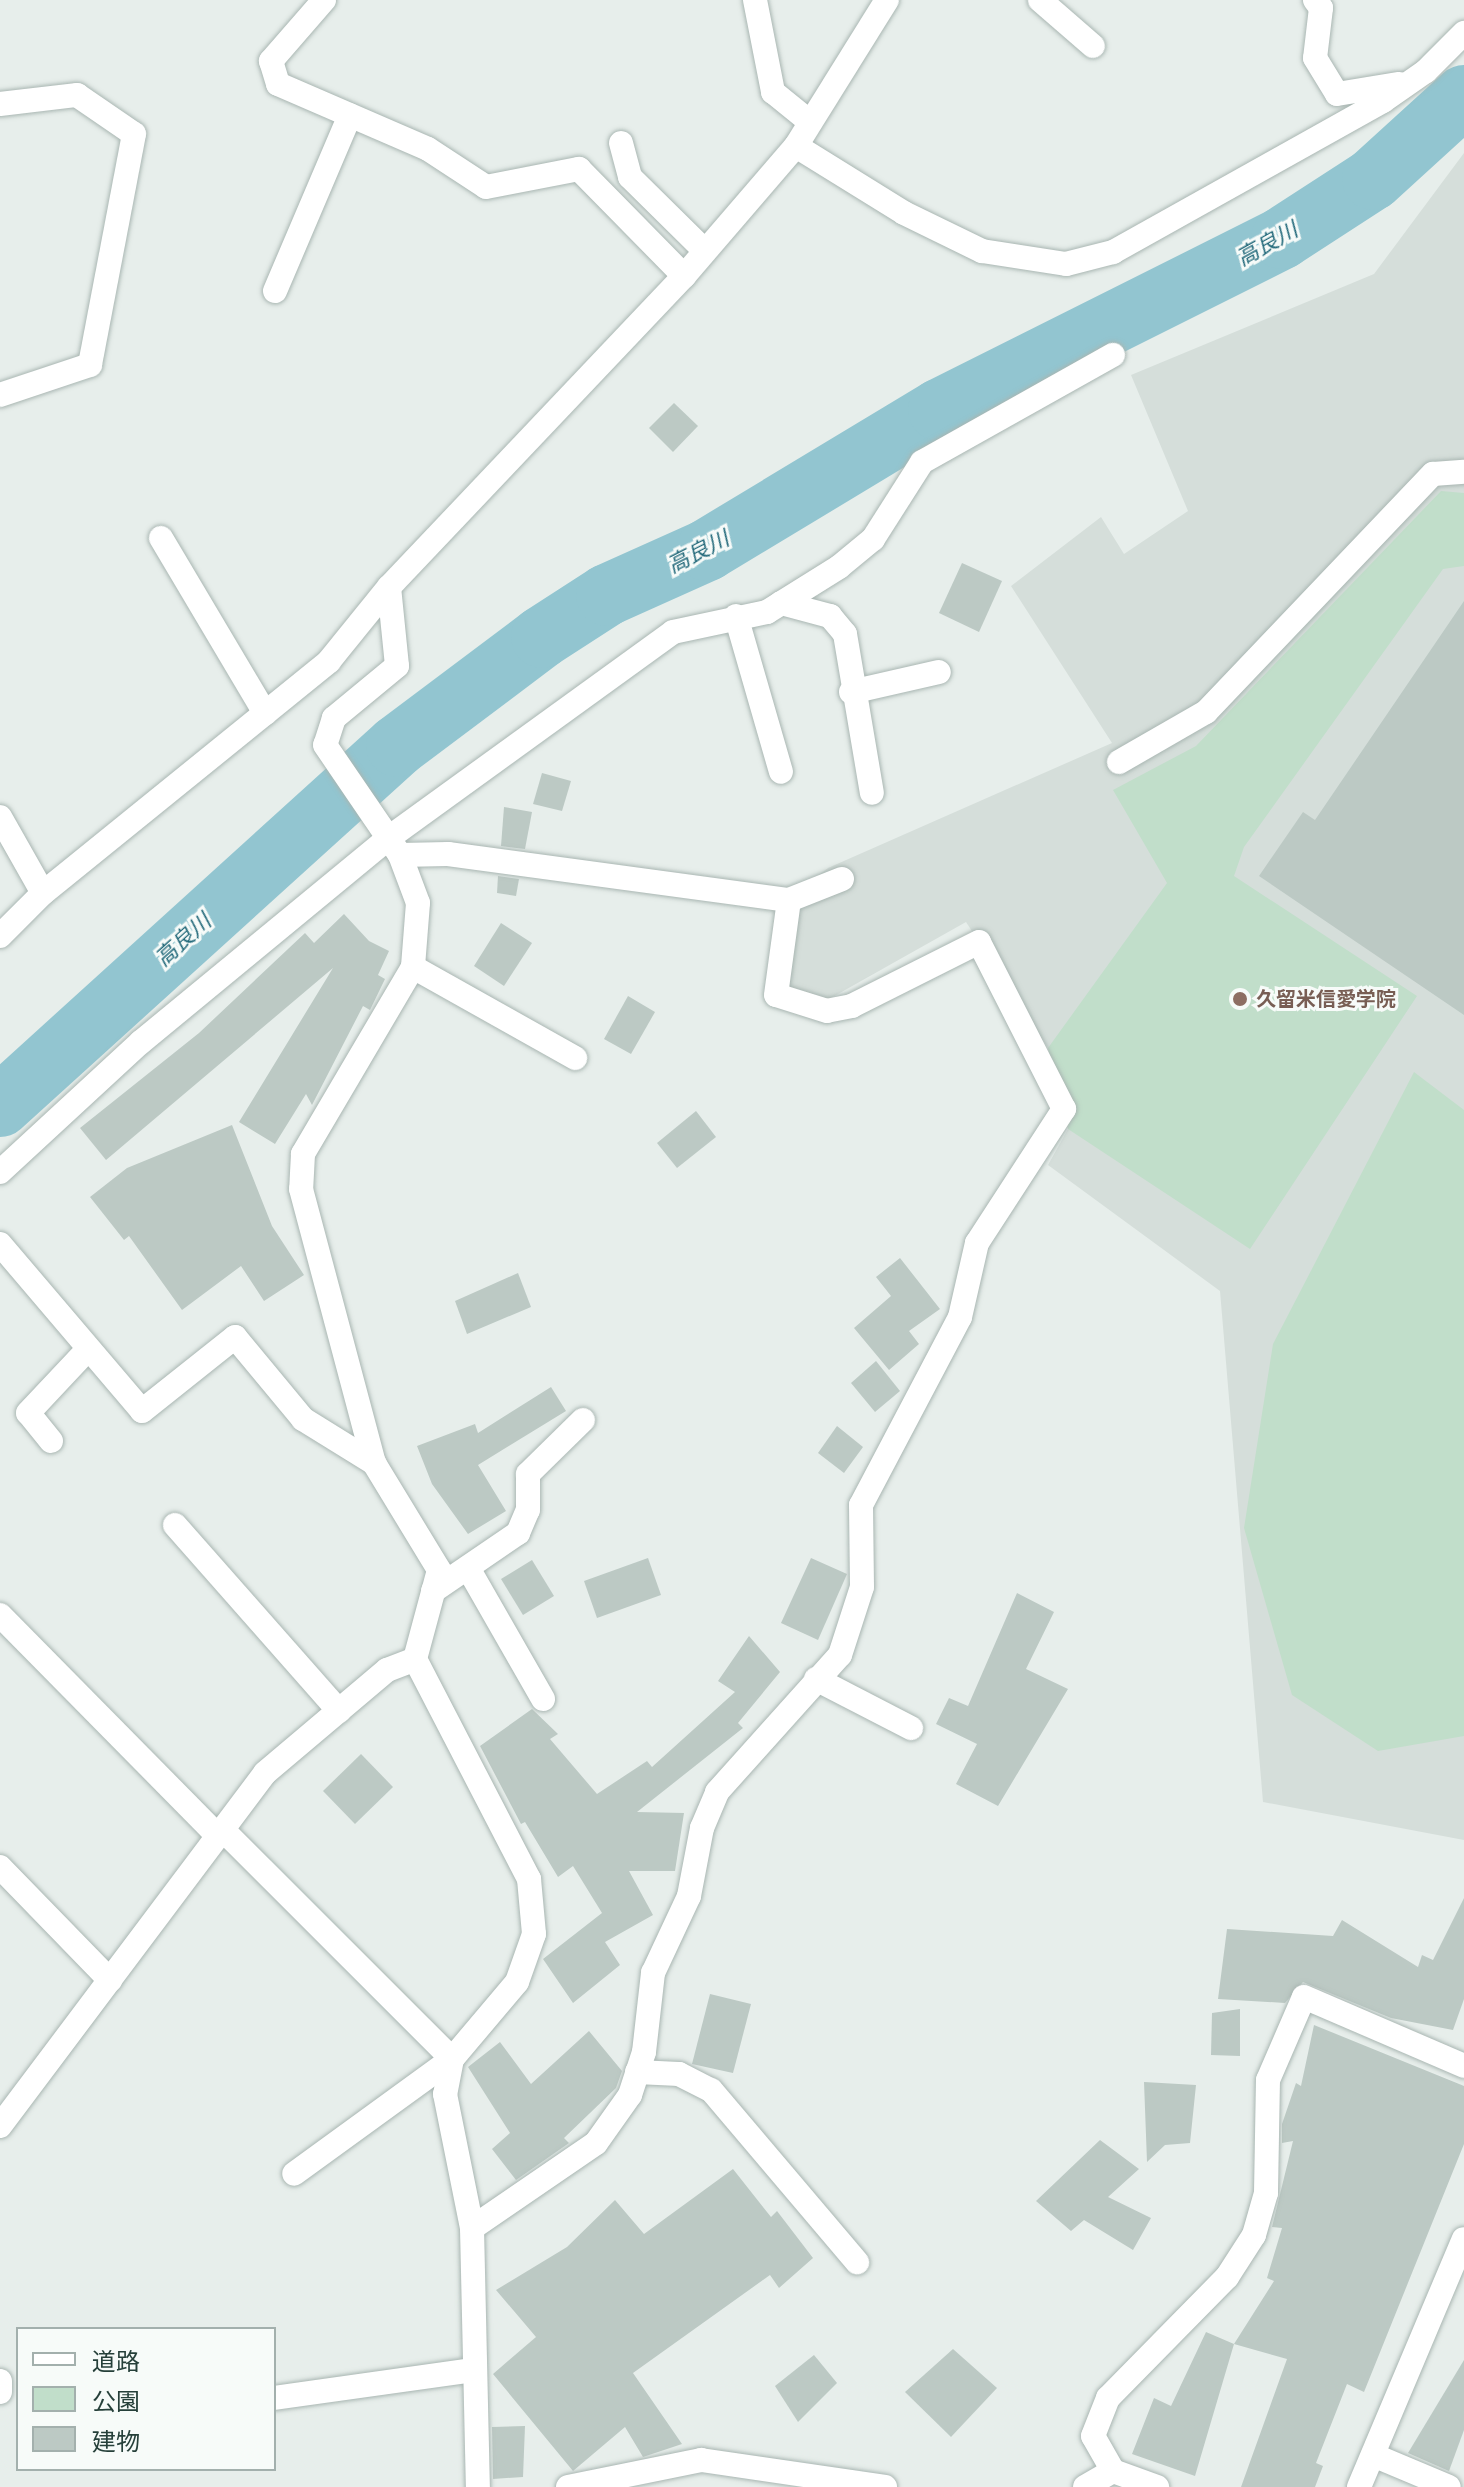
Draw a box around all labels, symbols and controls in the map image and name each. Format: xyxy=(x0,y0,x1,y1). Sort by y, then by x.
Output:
water label: 高良川 xyxy=(1232,216,1302,272)
water label: 高良川 xyxy=(663,525,733,579)
water label: 高良川 xyxy=(150,908,216,972)
place label: 久留米信愛学院 xyxy=(1256,987,1396,1011)
marker: 久留米信愛学院 xyxy=(1231,990,1249,1008)
legend xyxy=(16,2327,276,2471)
text: 道路 xyxy=(92,2347,140,2376)
text: 公園 xyxy=(92,2387,140,2416)
text: 建物 xyxy=(92,2427,140,2456)

